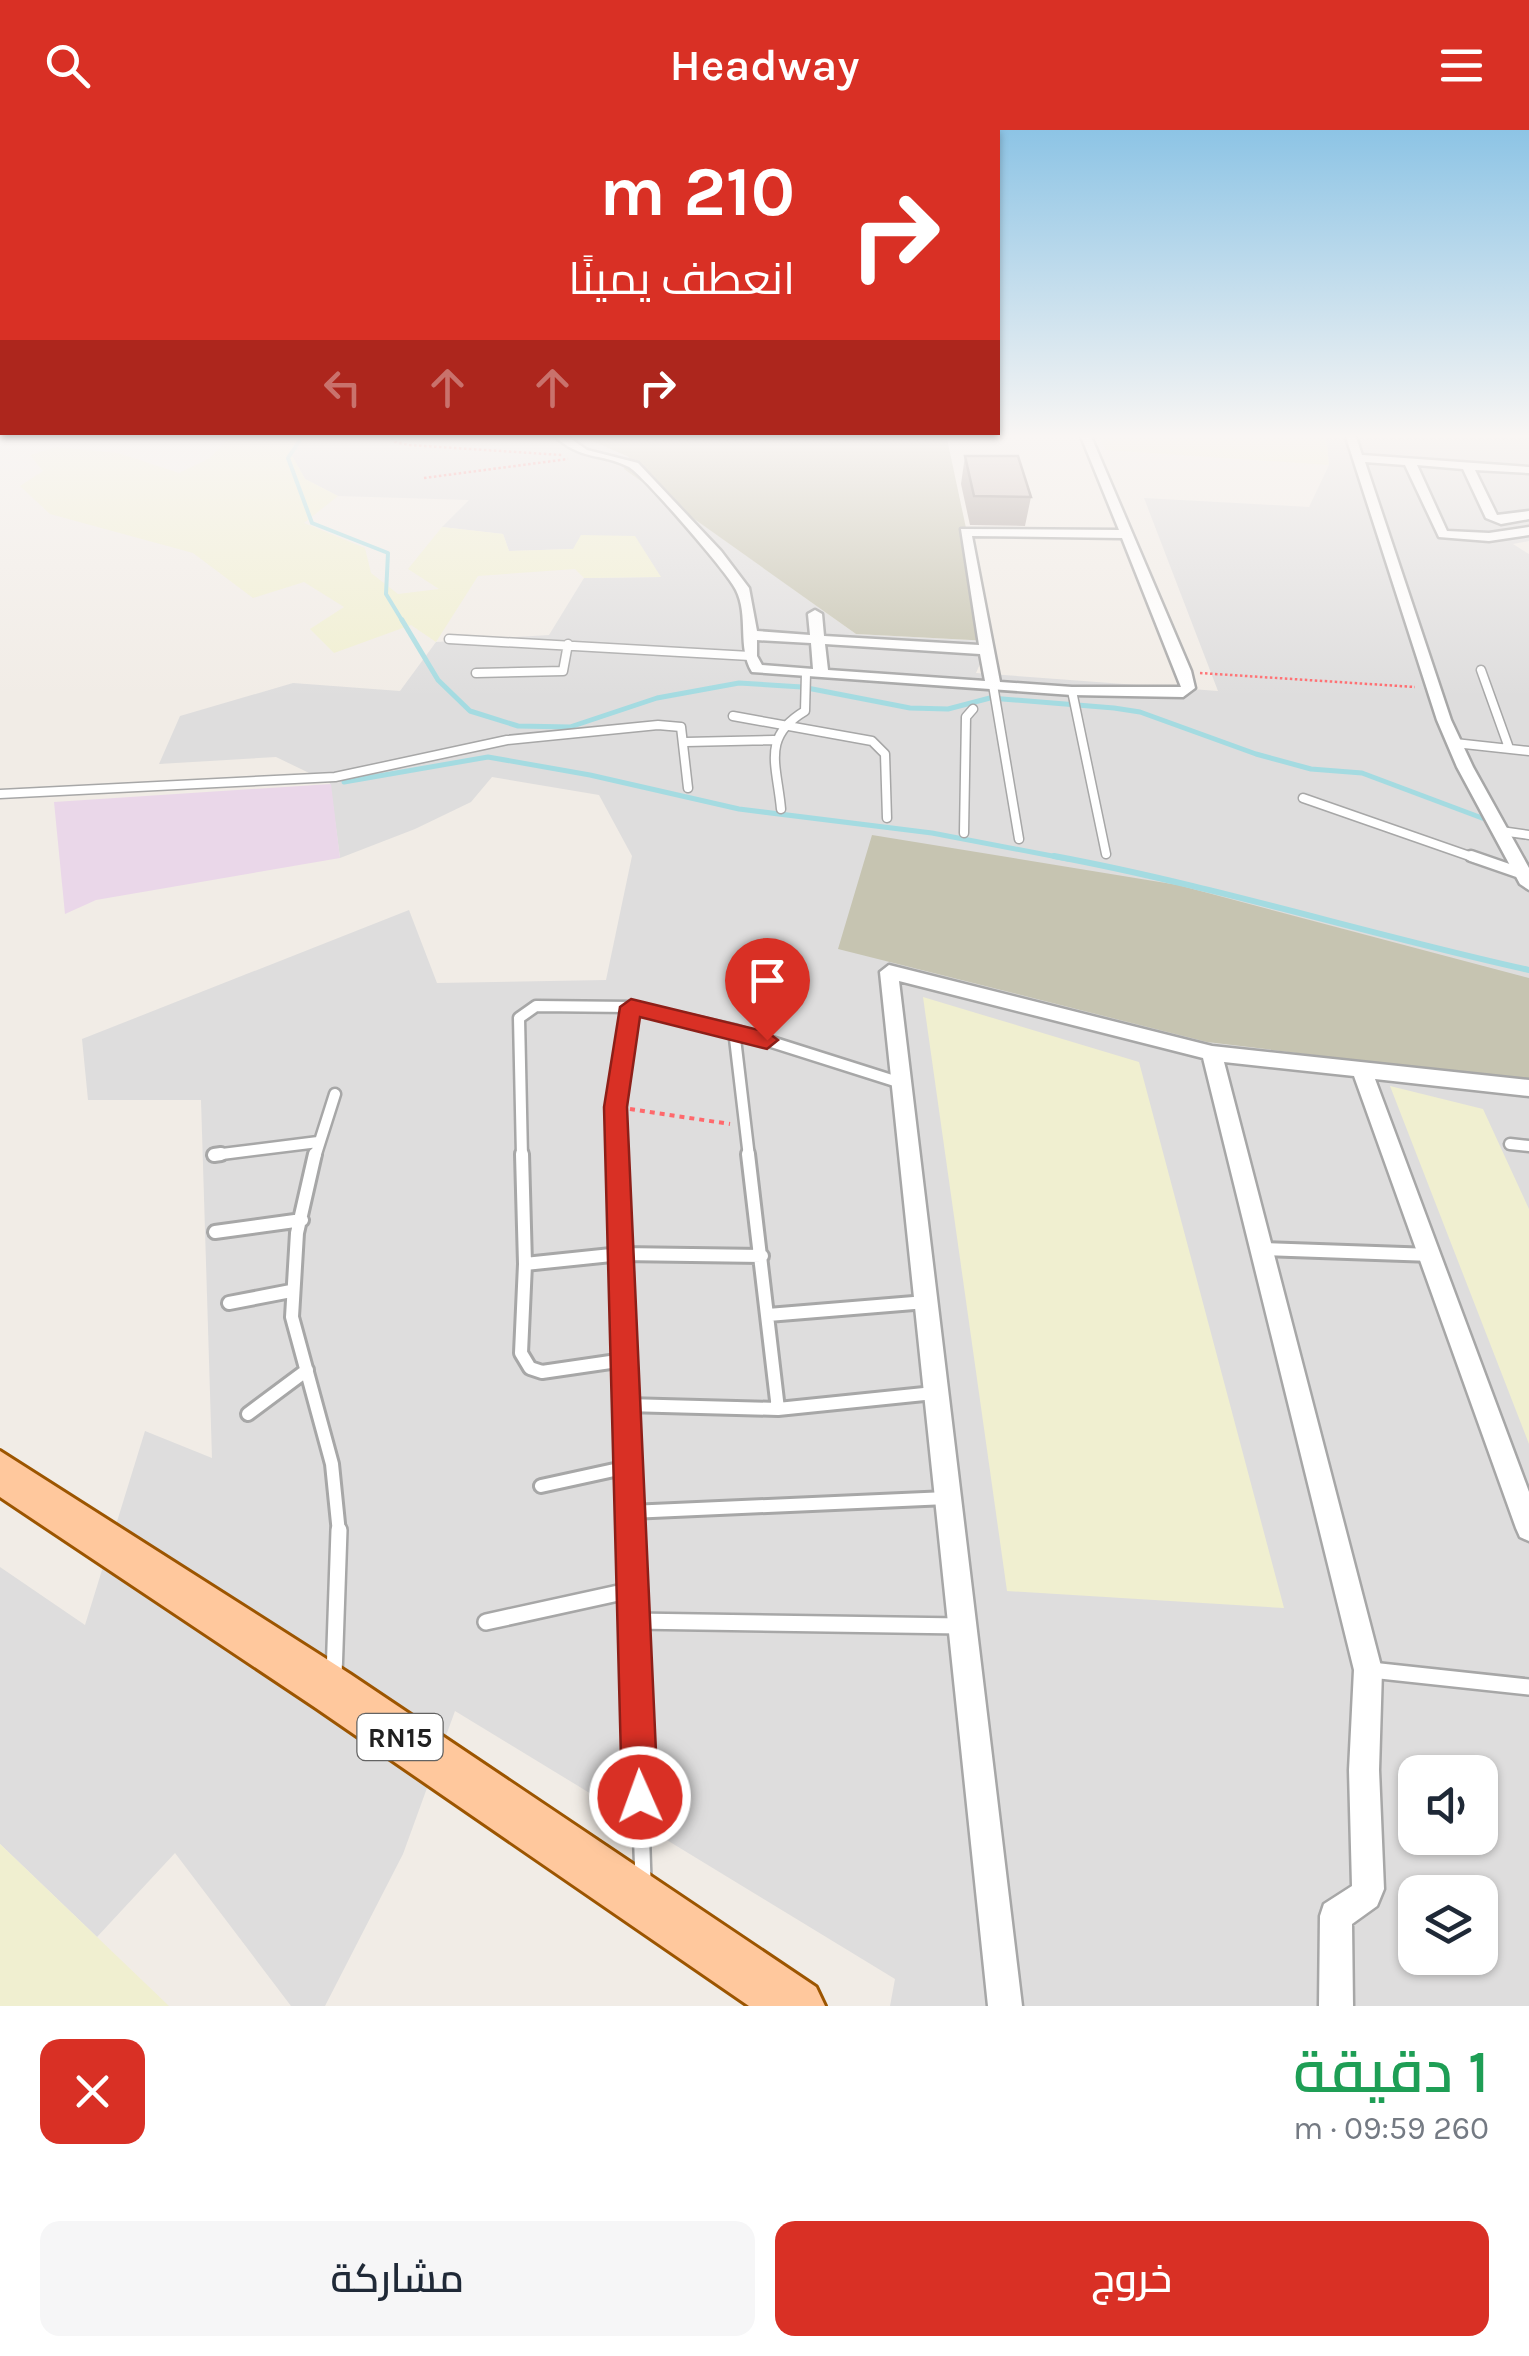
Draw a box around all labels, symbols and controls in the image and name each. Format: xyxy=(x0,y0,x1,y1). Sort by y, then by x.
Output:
icon: search xyxy=(40,38,95,93)
icon: menu xyxy=(1434,38,1489,93)
text: Headway xyxy=(670,39,859,91)
text: 210 m xyxy=(599,151,795,233)
icon: right xyxy=(830,170,960,300)
text: انعطف يمينًا xyxy=(568,253,795,305)
icon: left xyxy=(315,360,370,415)
icon: ahead xyxy=(420,360,475,415)
icon: ahead xyxy=(525,360,580,415)
icon: right xyxy=(630,360,685,415)
pin xyxy=(725,938,810,1041)
icon: arrive xyxy=(740,953,795,1008)
road number: RN15 xyxy=(358,1714,442,1760)
position arrow xyxy=(588,1745,692,1849)
map controls xyxy=(1398,1755,1498,1975)
button: sound xyxy=(1398,1755,1498,1855)
button: layers xyxy=(1398,1875,1498,1975)
text: 1 دقيقة xyxy=(1293,2037,1489,2107)
button: close xyxy=(40,2039,145,2144)
text: 260 m · 09:59 xyxy=(1293,2110,1489,2147)
button: مشاركة xyxy=(40,2221,755,2336)
button: خروج xyxy=(775,2221,1489,2336)

